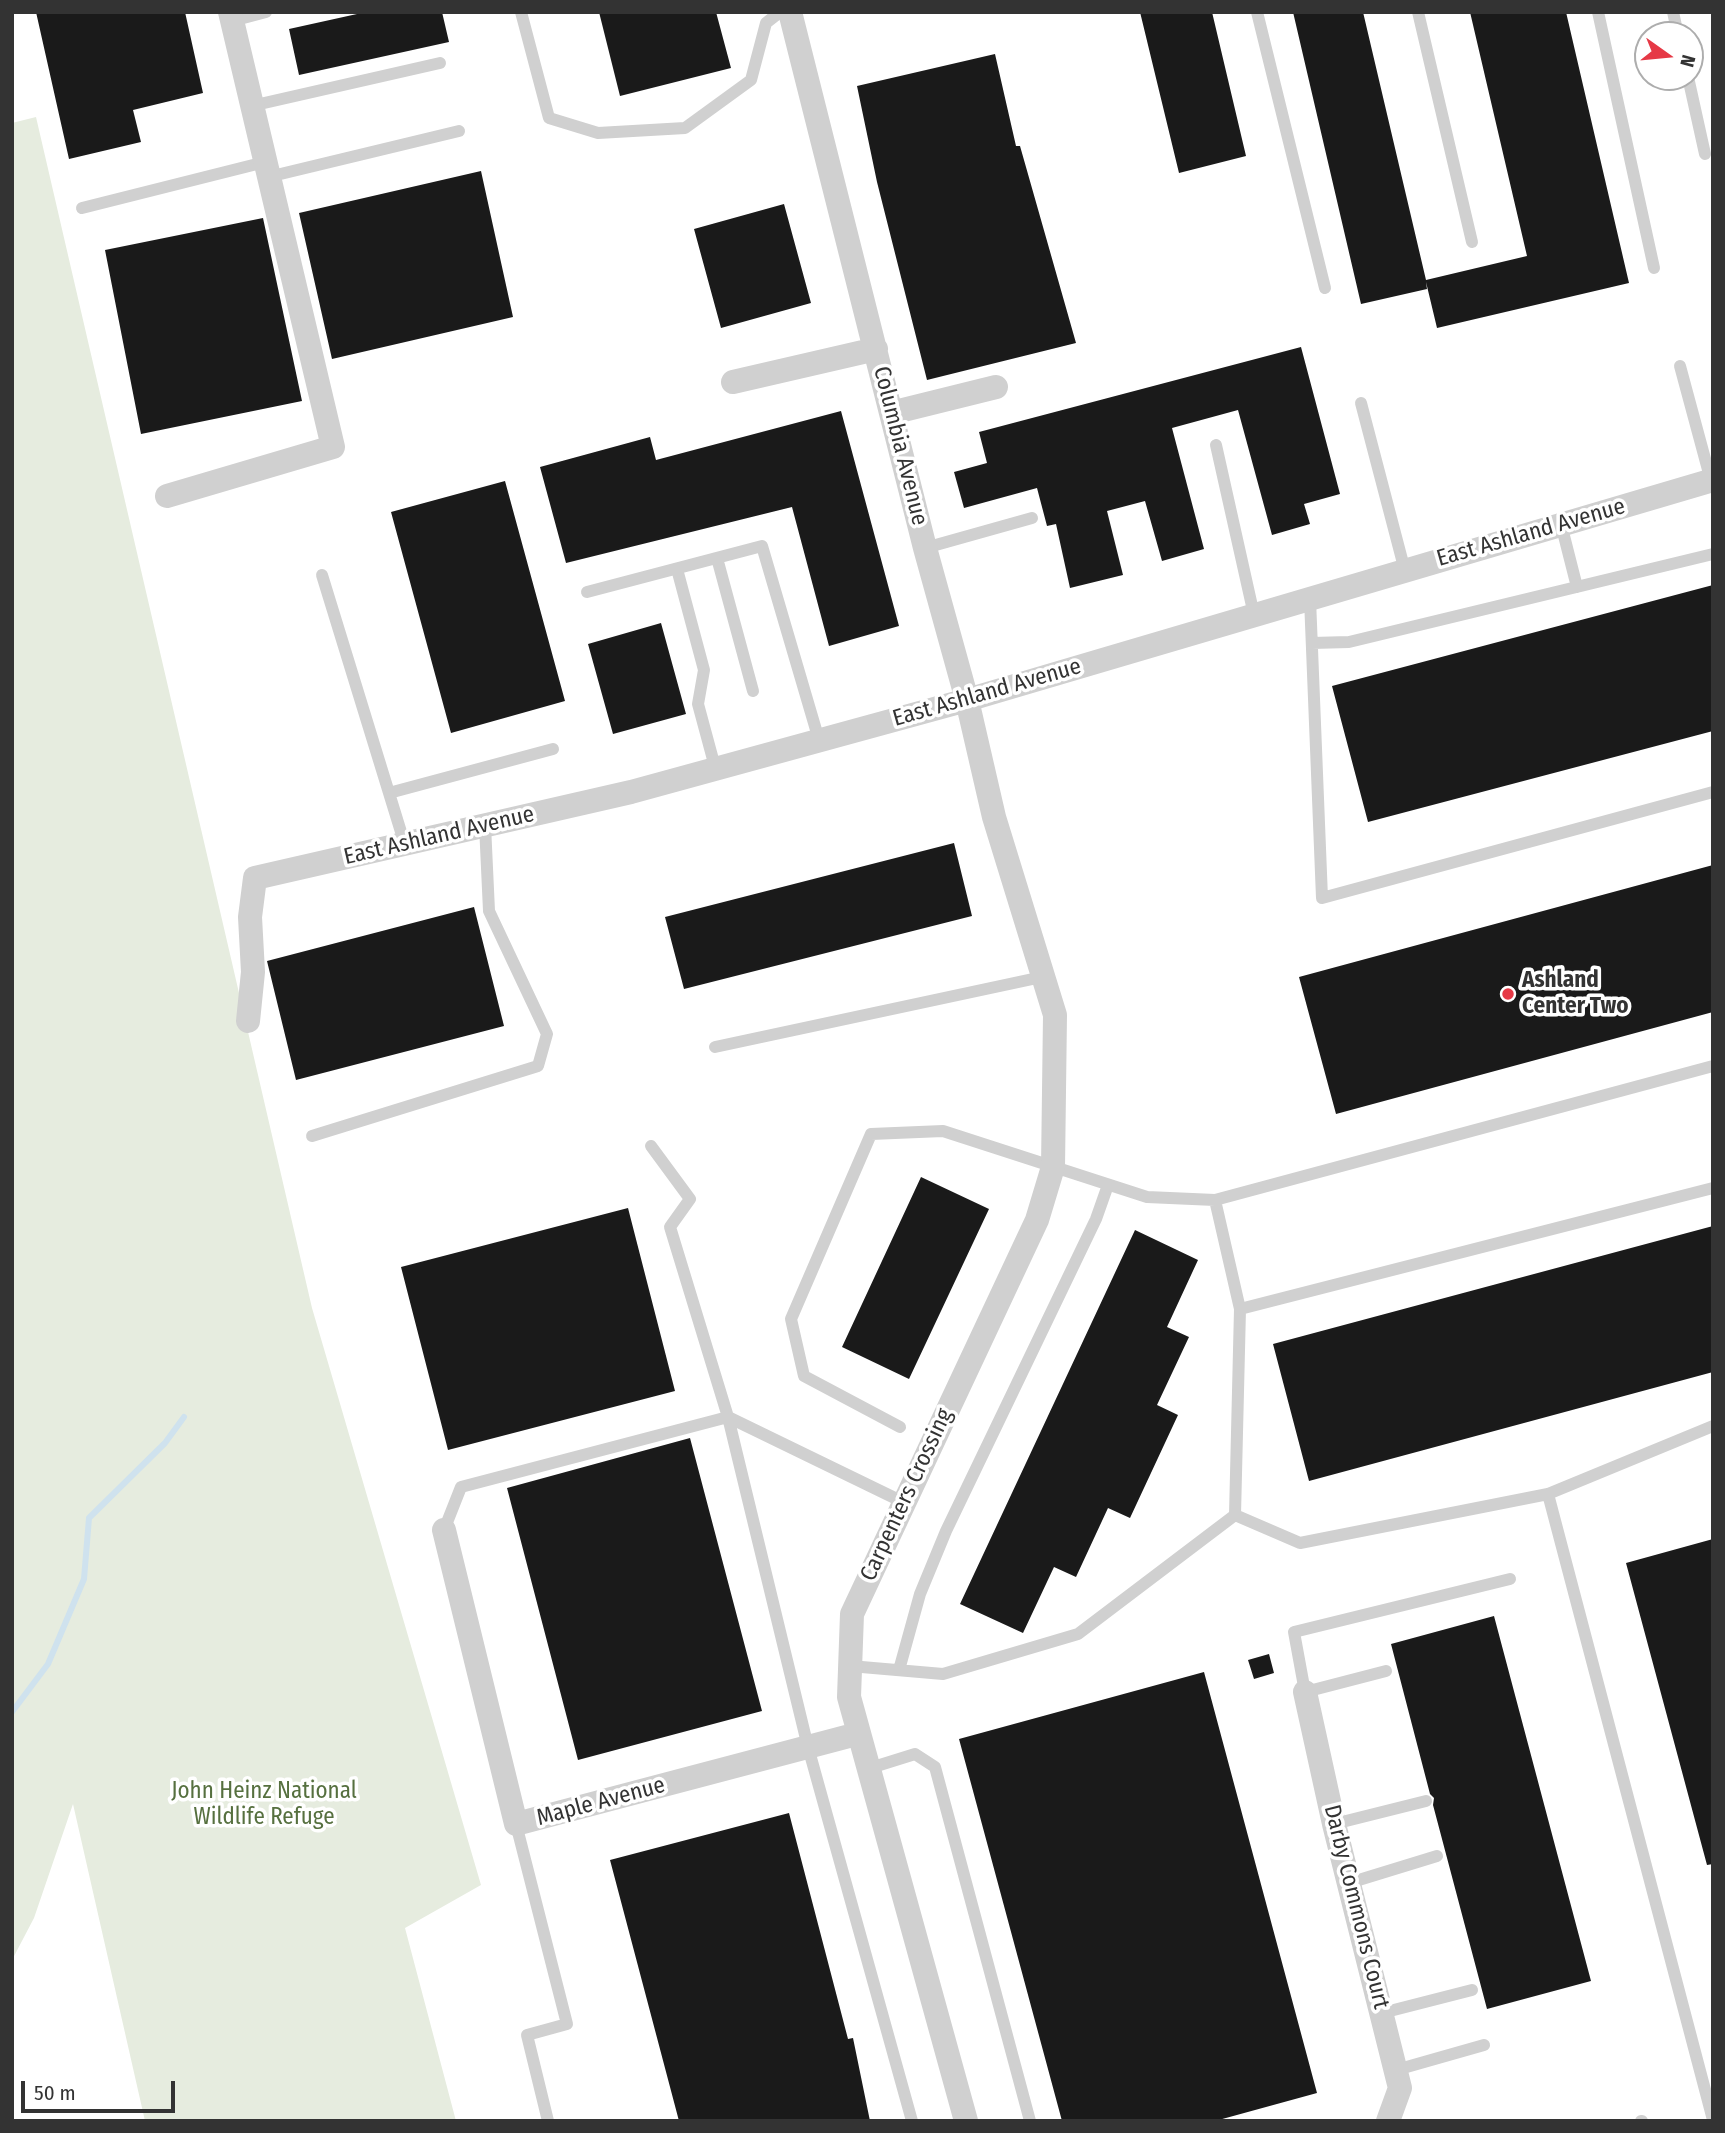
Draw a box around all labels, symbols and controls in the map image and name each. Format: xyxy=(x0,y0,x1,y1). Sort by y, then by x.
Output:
north arrow xyxy=(1634,21,1704,91)
text: N xyxy=(1675,53,1700,70)
street label: Columbia Avenue xyxy=(867,364,933,528)
street label: East Ashland Avenue xyxy=(1434,493,1628,573)
street label: East Ashland Avenue xyxy=(890,653,1084,733)
street label: East Ashland Avenue xyxy=(341,801,537,871)
place label: Ashland Center Two xyxy=(1522,967,1629,1021)
marker: Ashland Center Two xyxy=(1500,986,1516,1002)
street label: Carpenters Crossing xyxy=(855,1404,959,1586)
street label: Maple Avenue xyxy=(534,1772,668,1832)
park label: John Heinz National Wildlife Refuge xyxy=(171,1778,357,1832)
street label: Darby Commons Court xyxy=(1317,1802,1395,2012)
scale bar xyxy=(24,2066,178,2110)
text: 50 m xyxy=(34,2080,76,2106)

